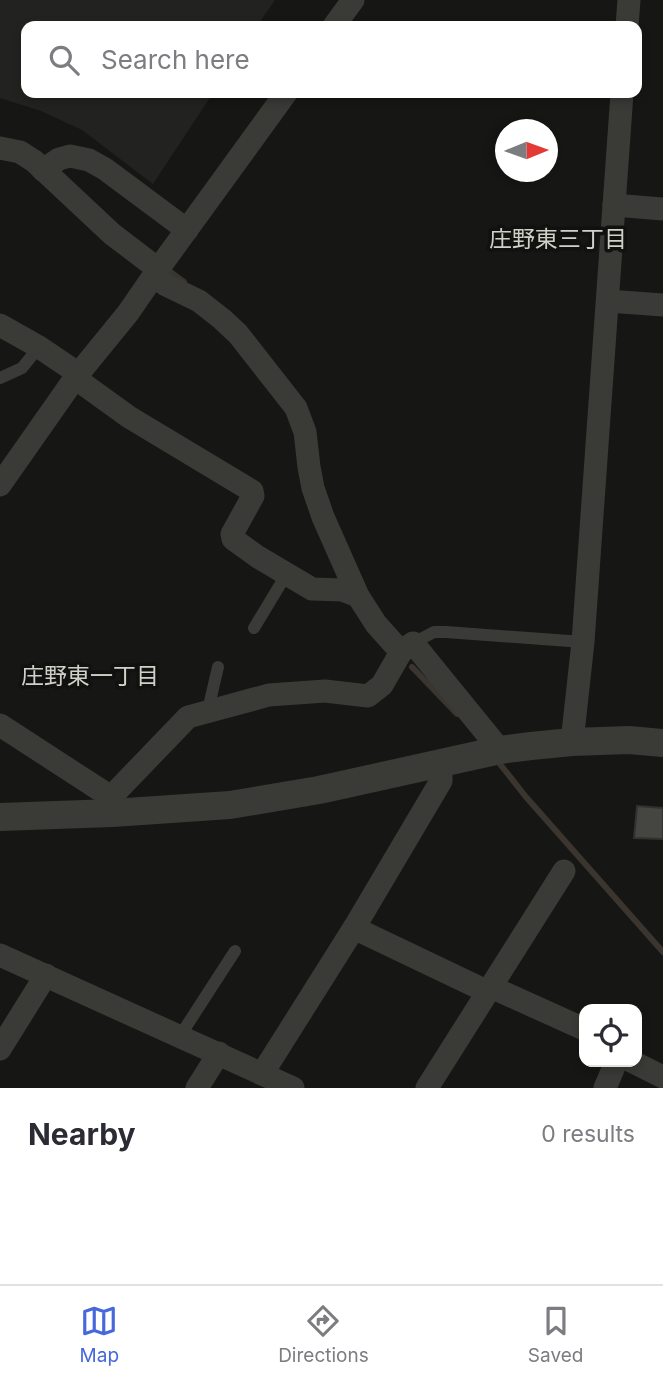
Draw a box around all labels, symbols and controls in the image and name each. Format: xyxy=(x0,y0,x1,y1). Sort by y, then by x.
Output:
search box xyxy=(21,21,642,98)
icon: search xyxy=(45,41,83,79)
text: Search here xyxy=(101,44,250,75)
north arrow xyxy=(495,119,558,182)
district label: 庄野東三丁目 xyxy=(489,225,627,253)
district label: 庄野東一丁目 xyxy=(21,662,159,690)
map controls xyxy=(579,1004,642,1067)
button: locate xyxy=(579,1004,642,1067)
text: Nearby xyxy=(28,1116,136,1152)
text: 0 results xyxy=(541,1120,635,1148)
tab: Map xyxy=(80,1302,119,1367)
tab: Directions xyxy=(278,1302,369,1367)
tab: Saved xyxy=(528,1302,583,1367)

